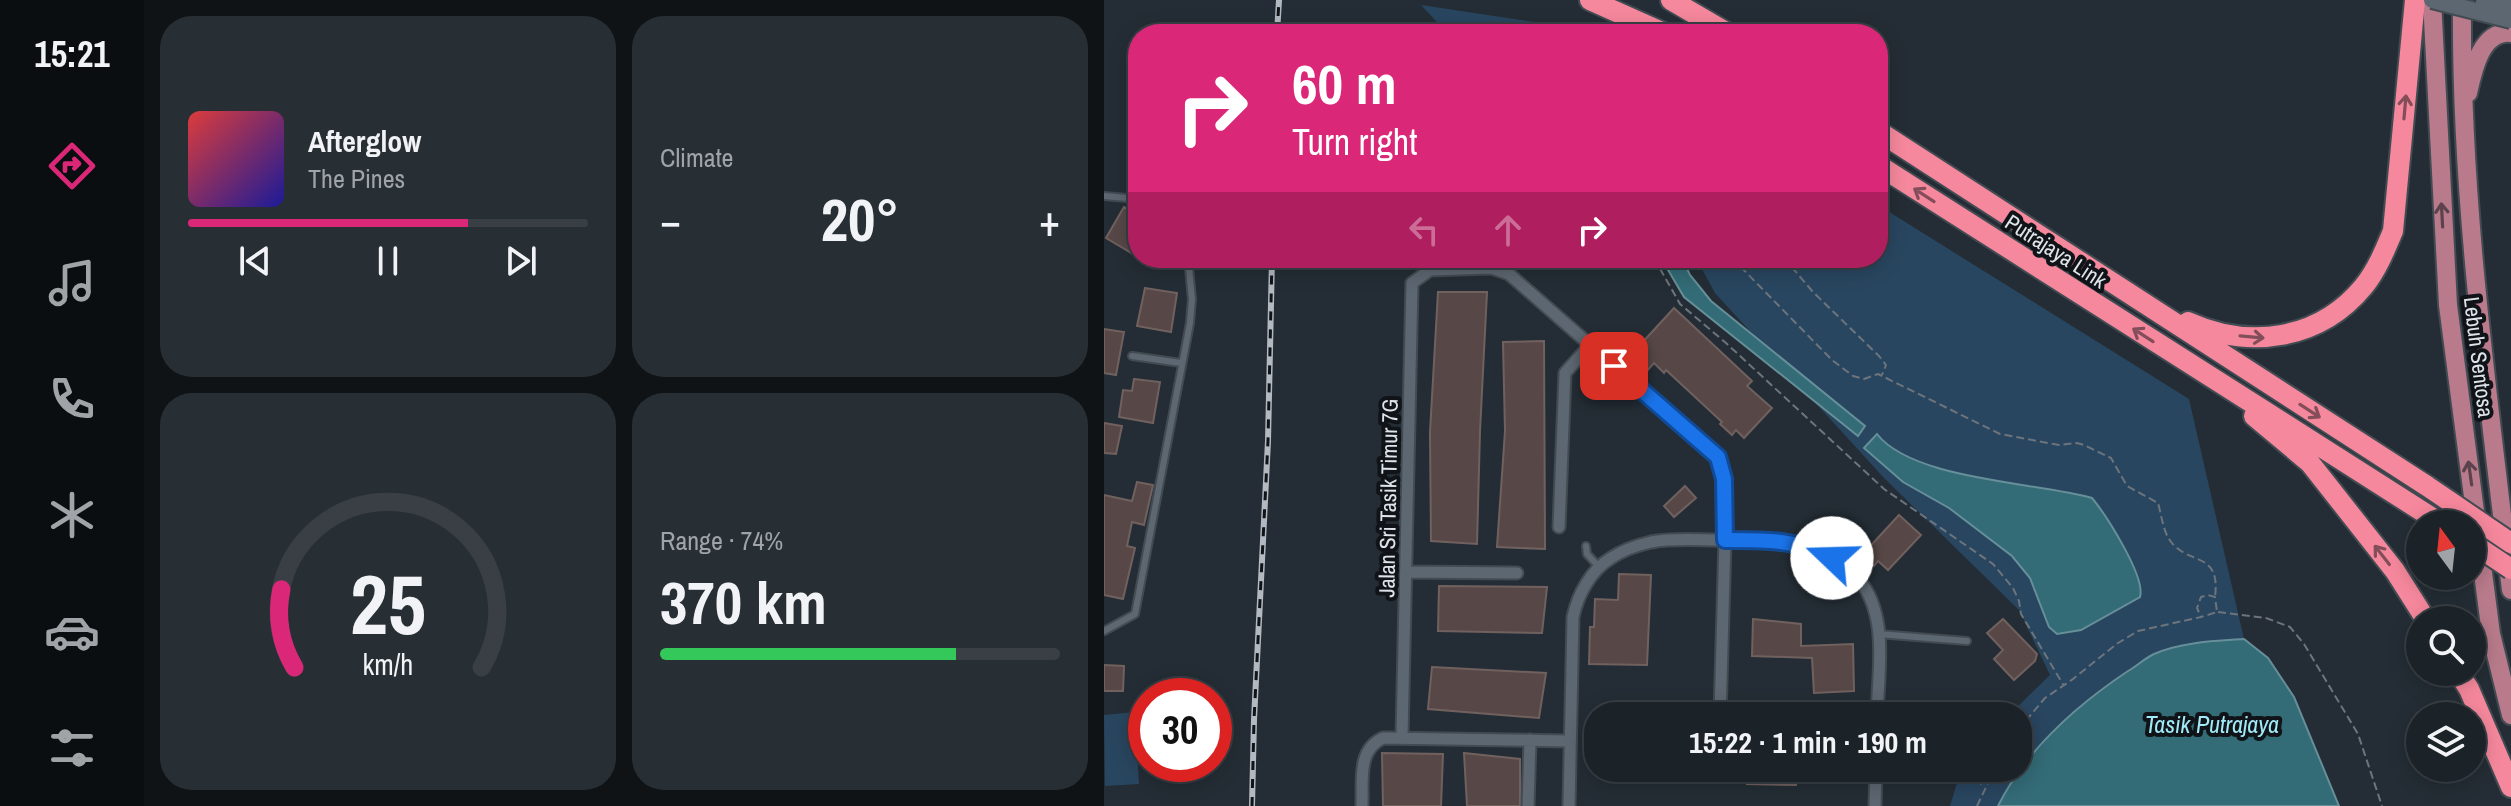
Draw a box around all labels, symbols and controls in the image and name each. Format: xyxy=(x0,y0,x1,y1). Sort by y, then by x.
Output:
text: 15:21 xyxy=(34,30,110,78)
text: 60 m xyxy=(1292,46,1397,121)
icon: right xyxy=(1160,56,1264,160)
one-way arrow xyxy=(2398,94,2413,121)
text: Turn right xyxy=(1292,118,1417,166)
text: Afterglow xyxy=(308,121,421,161)
icon: directions xyxy=(44,138,100,194)
text: Climate xyxy=(660,140,733,175)
text: The Pines xyxy=(308,161,405,196)
text: 20° xyxy=(821,179,899,260)
one-way arrow xyxy=(1913,186,1936,202)
text: − xyxy=(660,190,681,250)
text: + xyxy=(1039,190,1060,250)
one-way arrow xyxy=(2435,202,2450,229)
street label: Putrajaya Link xyxy=(1999,207,2113,296)
icon: left xyxy=(1402,208,1446,252)
icon: ahead xyxy=(1486,208,1530,252)
icon: right xyxy=(1570,208,1614,252)
icon: previous xyxy=(233,239,277,283)
icon: pause xyxy=(366,239,410,283)
icon: next xyxy=(499,239,543,283)
icon: music xyxy=(44,255,100,311)
street label: Lebuh Sentosa xyxy=(2457,295,2501,419)
one-way arrow xyxy=(2132,327,2155,343)
one-way arrow xyxy=(2238,330,2265,345)
pin xyxy=(1580,332,1648,400)
icon: arrive xyxy=(1592,344,1636,388)
icon: phone xyxy=(44,371,100,427)
street label: Jalan Sri Tasik Timur 7G xyxy=(1371,398,1405,598)
one-way arrow xyxy=(2298,404,2321,420)
one-way arrow xyxy=(2462,461,2477,486)
icon: climate xyxy=(44,487,100,543)
north arrow xyxy=(2406,510,2486,590)
map controls xyxy=(2406,510,2486,782)
position arrow xyxy=(1790,516,1874,600)
text: Range · 74% xyxy=(660,523,783,558)
one-way arrow xyxy=(2374,545,2391,566)
text: 25 xyxy=(350,547,426,659)
text: 370 km xyxy=(660,562,827,643)
icon: car xyxy=(44,604,100,660)
button: search xyxy=(2406,606,2486,686)
text: km/h xyxy=(363,645,413,684)
speed limit sign: 30 xyxy=(1128,678,1232,782)
button: layers xyxy=(2406,702,2486,782)
water label: Tasik Putrajaya xyxy=(2145,708,2279,740)
icon: filters xyxy=(44,720,100,776)
text: 15:22 · 1 min · 190 m xyxy=(1689,722,1927,762)

